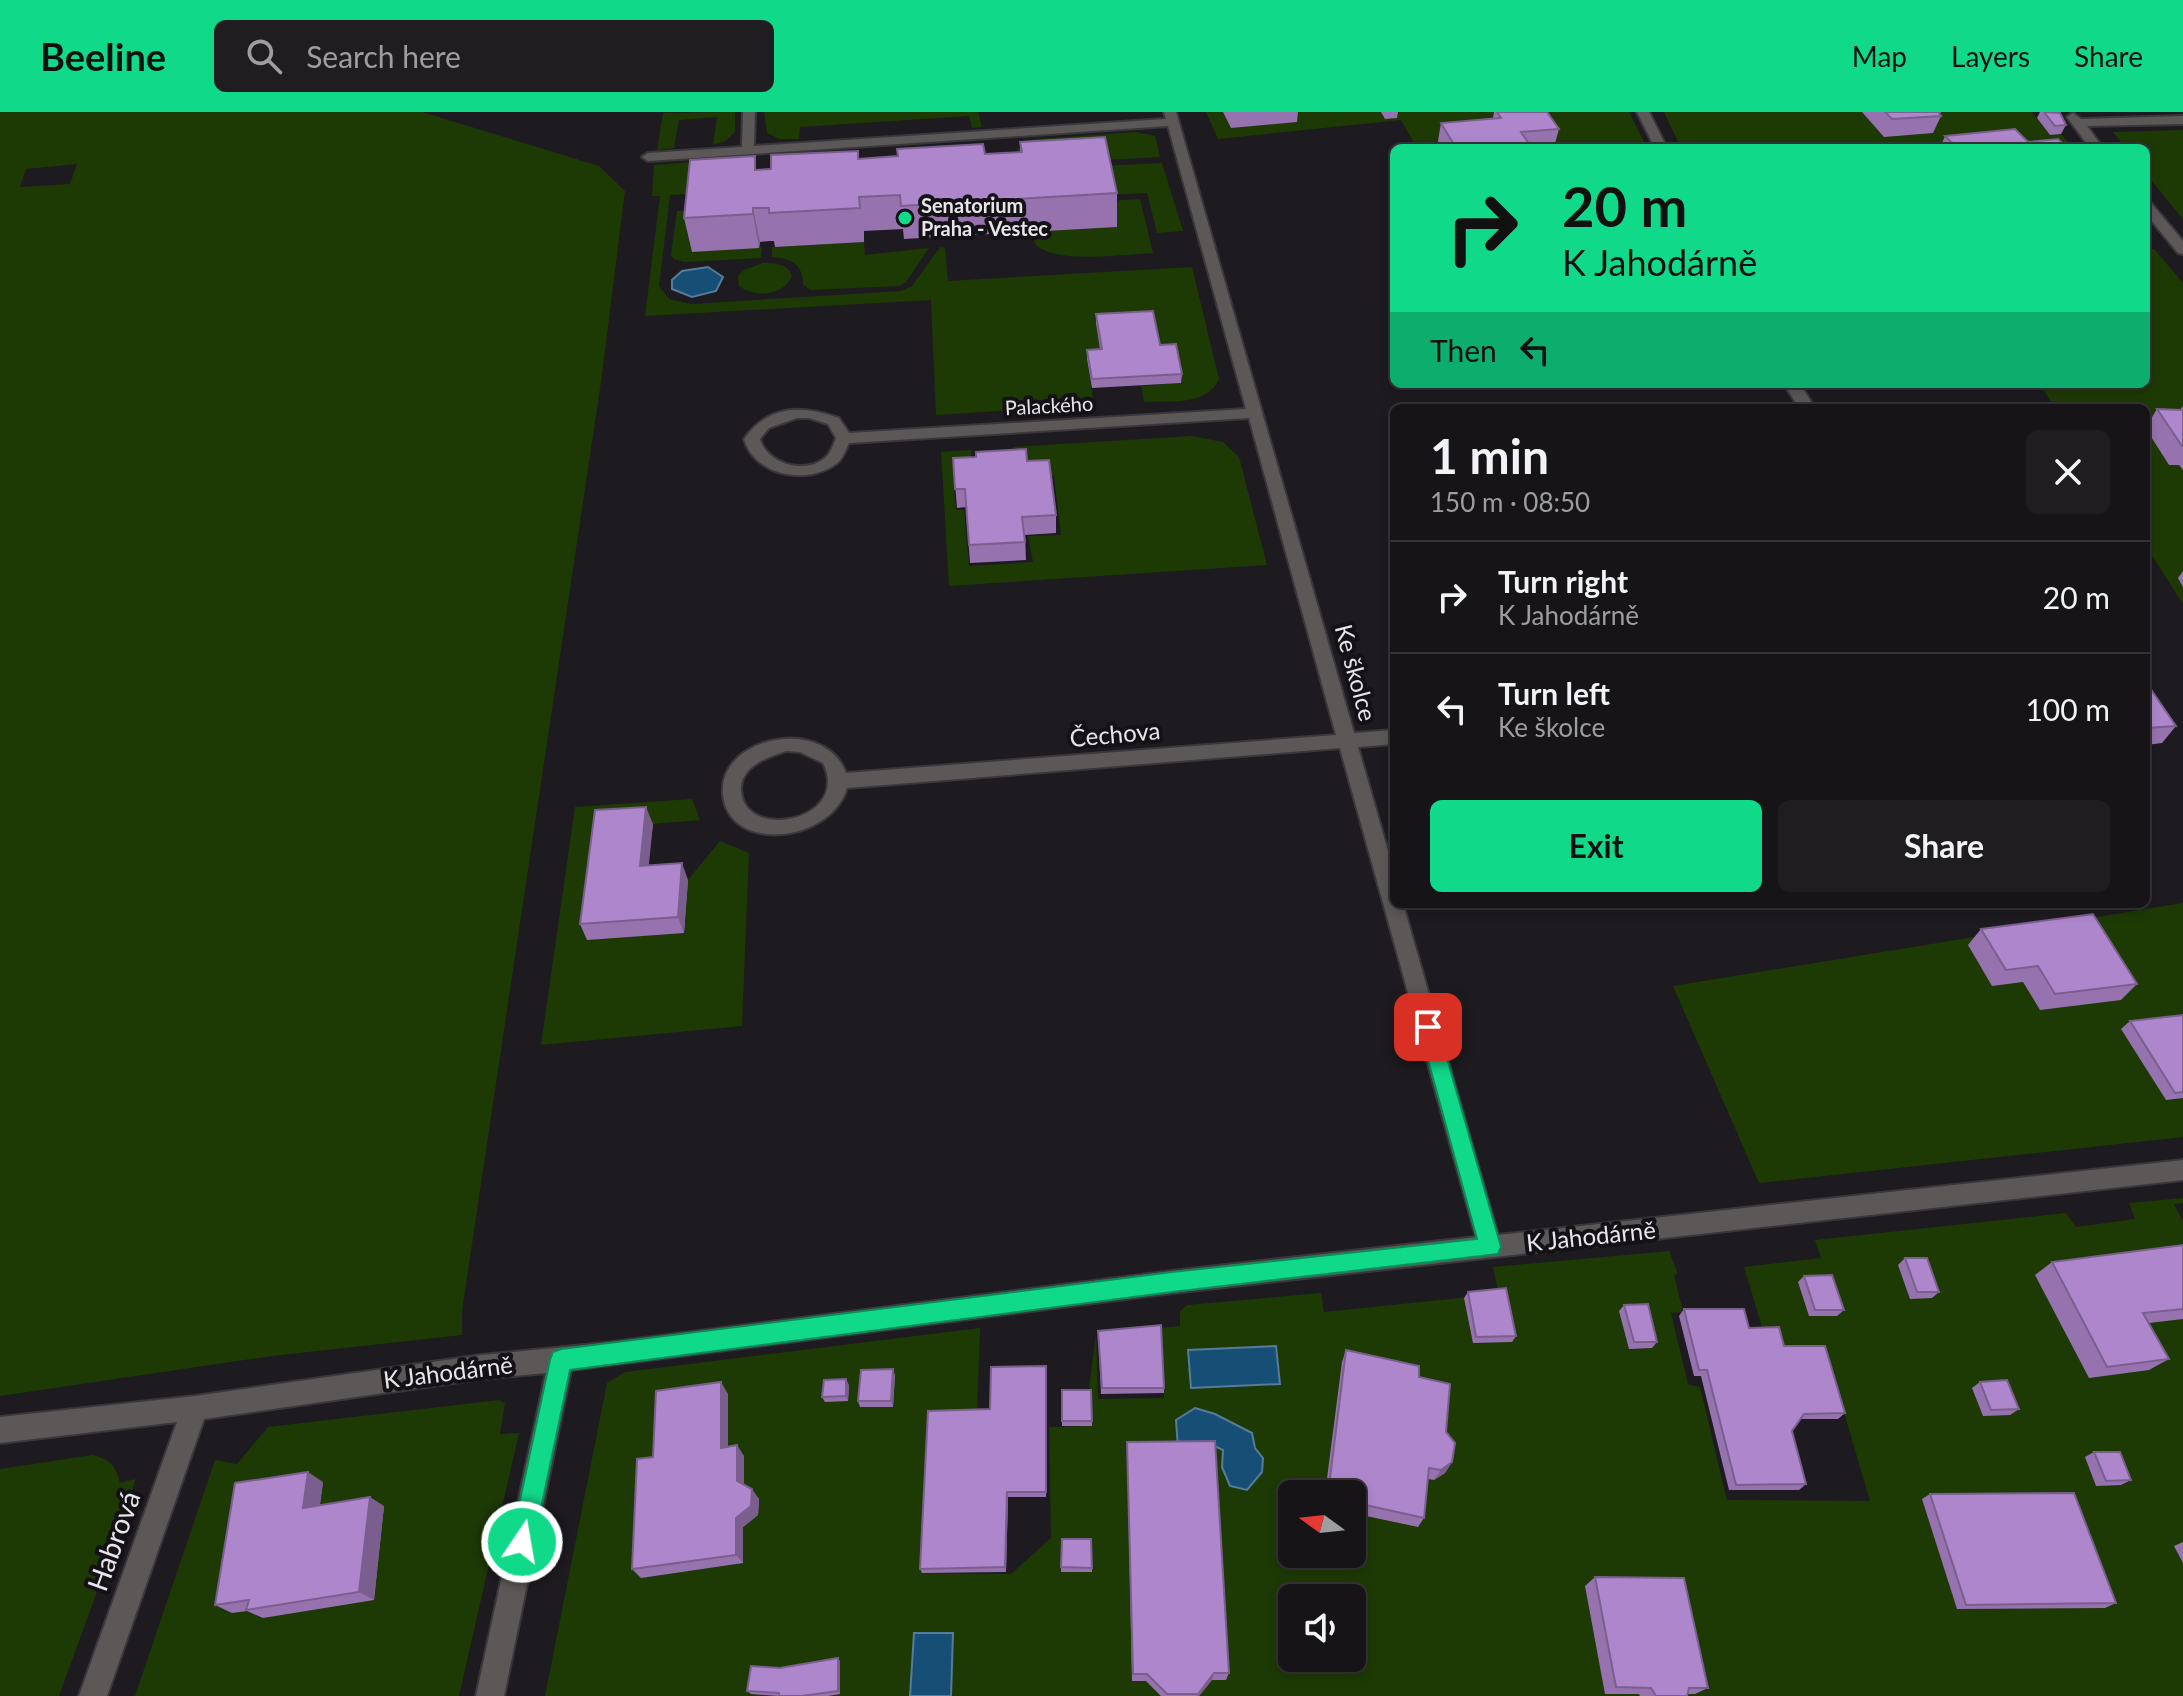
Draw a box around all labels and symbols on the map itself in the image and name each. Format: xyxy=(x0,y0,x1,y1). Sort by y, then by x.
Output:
place label: Senatorium Praha - Vestec xyxy=(921,193,1048,240)
marker: Senatorium Praha - Vestec xyxy=(896,209,914,227)
street label: Palackého xyxy=(1004,391,1094,419)
street label: Ke školce xyxy=(1330,621,1383,724)
street label: Čechova xyxy=(1068,715,1161,752)
pin xyxy=(1394,993,1462,1061)
street label: K Jahodárně xyxy=(1525,1214,1657,1257)
street label: K Jahodárně xyxy=(381,1349,514,1394)
north arrow xyxy=(1278,1480,1366,1568)
street label: Habrová xyxy=(79,1486,147,1595)
position arrow xyxy=(480,1500,564,1584)

